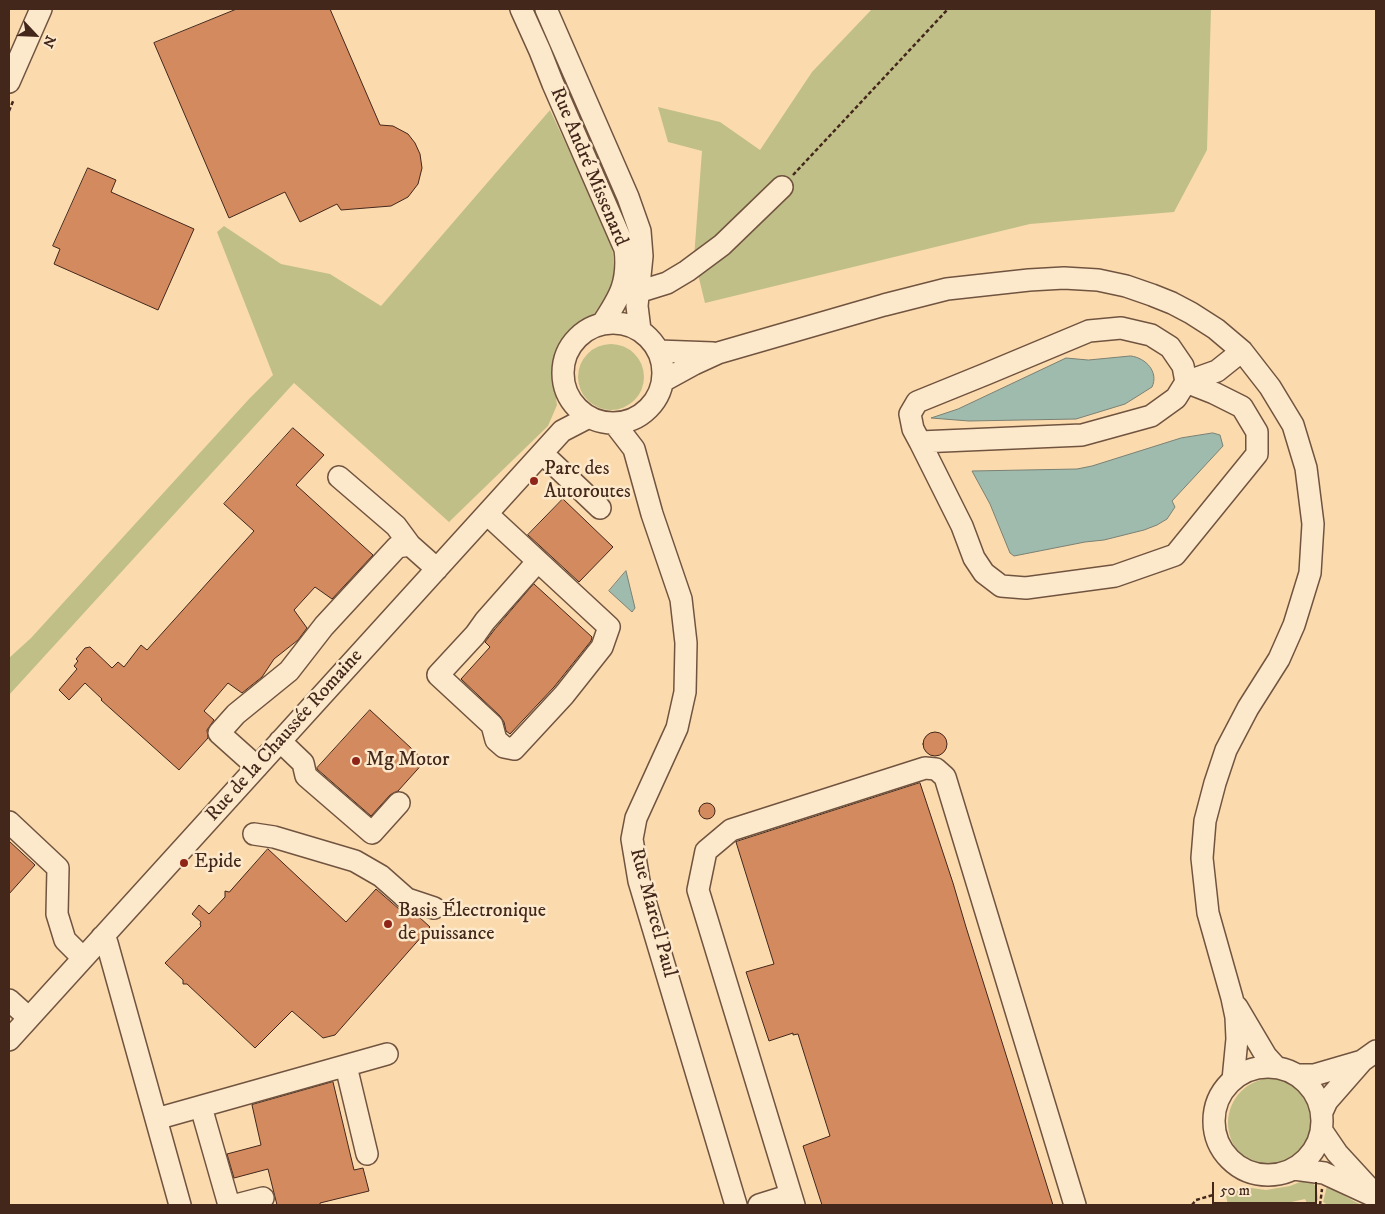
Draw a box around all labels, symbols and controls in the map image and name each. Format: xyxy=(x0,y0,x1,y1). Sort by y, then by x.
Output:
north arrow xyxy=(10,10,60,60)
text: N xyxy=(38,32,59,50)
street label: Rue André Missenard xyxy=(544,84,632,250)
place label: Parc des Autoroutes xyxy=(544,458,631,505)
marker: Parc des Autoroutes xyxy=(528,475,540,487)
street label: Rue de la Chaussée Romaine xyxy=(201,645,369,827)
place label: Mg Motor xyxy=(366,749,449,773)
marker: Mg Motor xyxy=(350,755,362,767)
street label: Rue Marcel Paul xyxy=(623,846,681,980)
place label: Epide xyxy=(194,851,242,875)
marker: Epide xyxy=(178,857,190,869)
place label: Basis Électronique de puissance xyxy=(398,900,546,947)
marker: Basis Électronique de puissance xyxy=(382,918,394,930)
scale bar xyxy=(1215,1172,1320,1204)
text: 50 m xyxy=(1220,1181,1250,1200)

